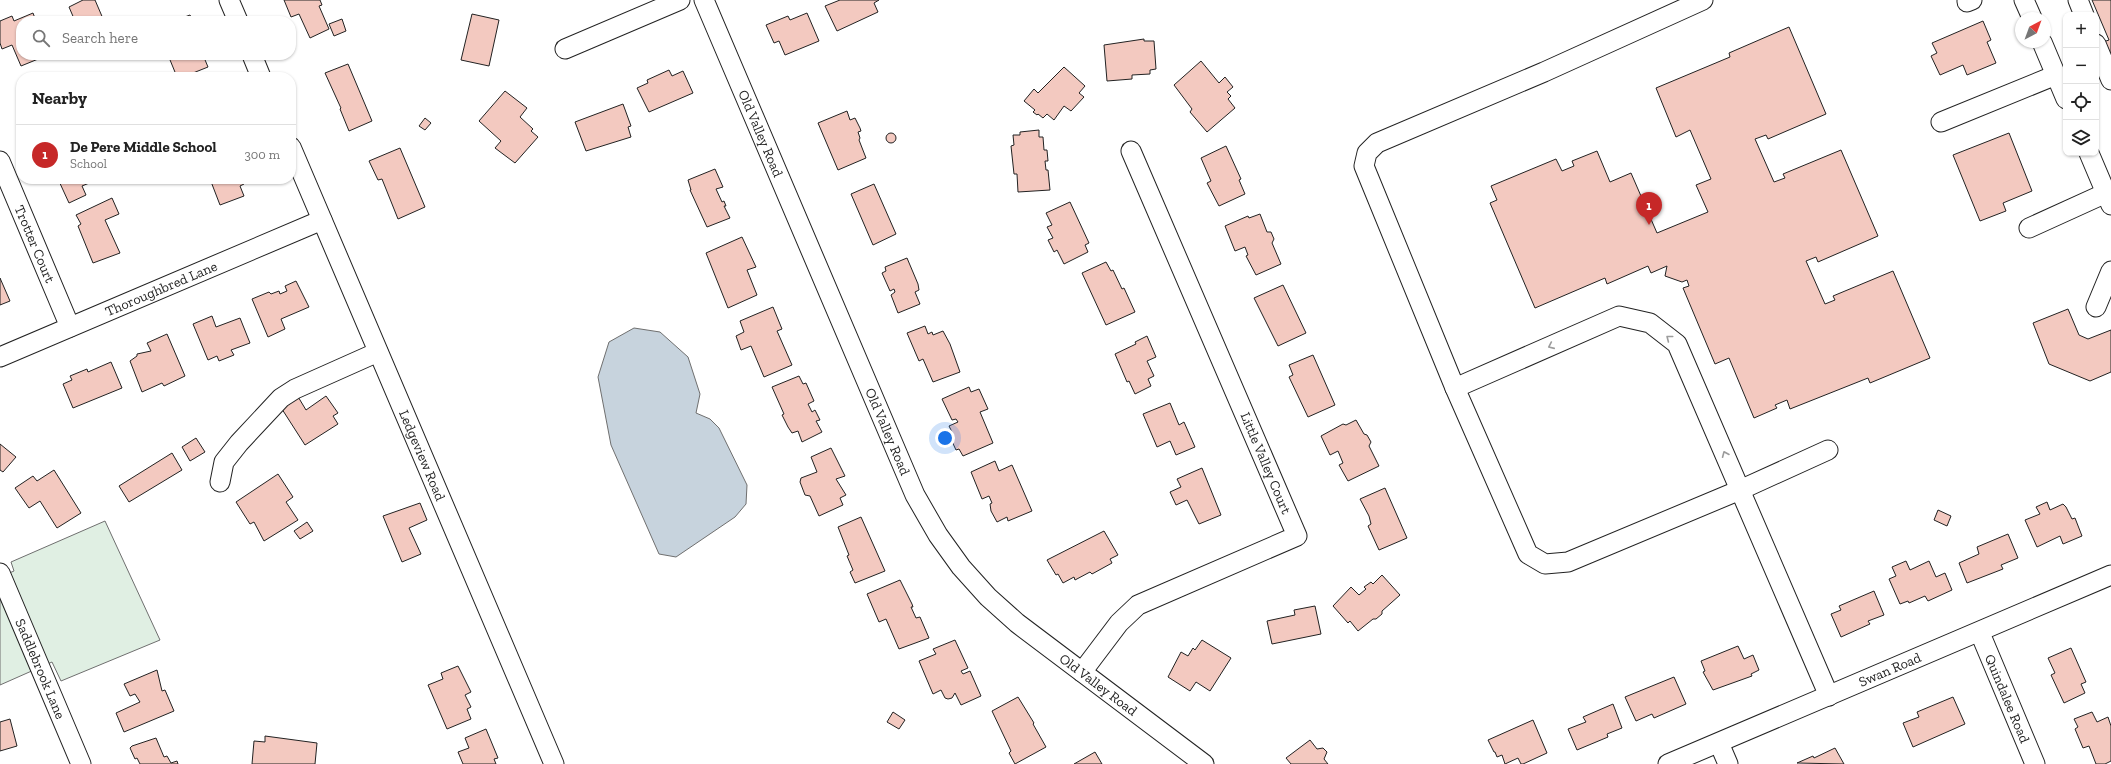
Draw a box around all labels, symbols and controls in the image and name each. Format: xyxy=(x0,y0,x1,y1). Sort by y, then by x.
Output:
north arrow xyxy=(2015,12,2051,48)
map controls xyxy=(2063,12,2099,156)
button: + xyxy=(2063,12,2099,48)
search box xyxy=(16,16,296,60)
icon: search xyxy=(30,27,52,49)
text: Search here xyxy=(62,29,138,47)
button: − xyxy=(2063,48,2099,84)
button: locate xyxy=(2063,84,2099,120)
street label: Old Valley Road xyxy=(734,87,787,180)
text: Nearby xyxy=(32,88,87,108)
button: layers xyxy=(2063,120,2099,156)
text: De Pere Middle School xyxy=(70,138,217,156)
text: 1 xyxy=(42,147,48,162)
text: 300 m xyxy=(244,147,280,162)
text: School xyxy=(70,156,107,171)
pin: 1 xyxy=(1636,192,1662,225)
street label: Trotter Court xyxy=(11,203,59,286)
street label: Thoroughbred Lane xyxy=(103,257,220,320)
one-way arrow xyxy=(1666,335,1673,342)
one-way arrow xyxy=(1548,341,1555,349)
street label: Old Valley Road xyxy=(861,385,914,478)
street label: Ledgeview Road xyxy=(395,407,449,504)
street label: Little Valley Court xyxy=(1236,410,1295,517)
your location xyxy=(935,428,955,448)
one-way arrow xyxy=(1721,450,1729,457)
street label: Saddlebrook Lane xyxy=(11,616,69,722)
street label: Swan Road xyxy=(1856,649,1924,691)
street label: Old Valley Road xyxy=(1056,650,1141,720)
street label: Quindalee Road xyxy=(1981,652,2033,746)

